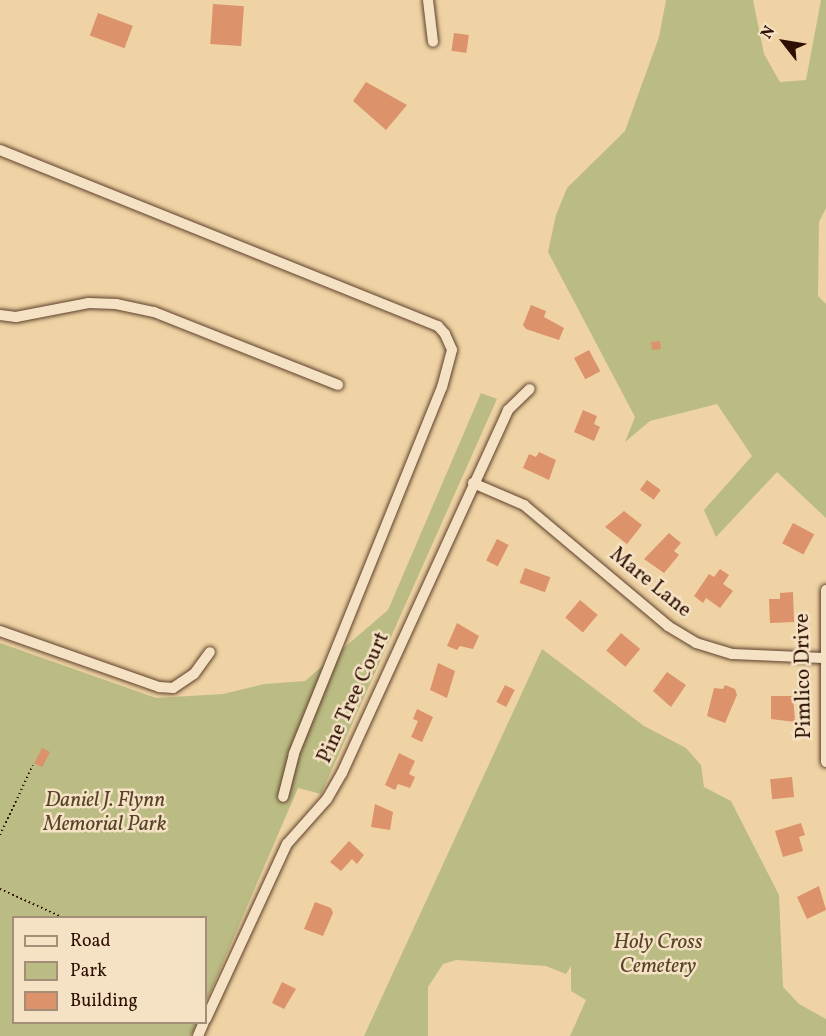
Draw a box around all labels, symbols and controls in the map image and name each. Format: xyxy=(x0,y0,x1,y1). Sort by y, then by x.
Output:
north arrow xyxy=(754,12,814,72)
text: N xyxy=(756,22,781,43)
street label: Mare Lane xyxy=(604,542,696,624)
street label: Pimlico Drive xyxy=(790,613,818,739)
street label: Pine Tree Court xyxy=(312,628,396,768)
park label: Daniel J. Flynn Memorial Park xyxy=(44,788,166,838)
legend xyxy=(12,916,207,1024)
text: Road xyxy=(70,929,111,954)
park label: Holy Cross Cemetery xyxy=(613,930,703,980)
text: Park xyxy=(70,959,107,984)
text: Building xyxy=(70,989,138,1014)

